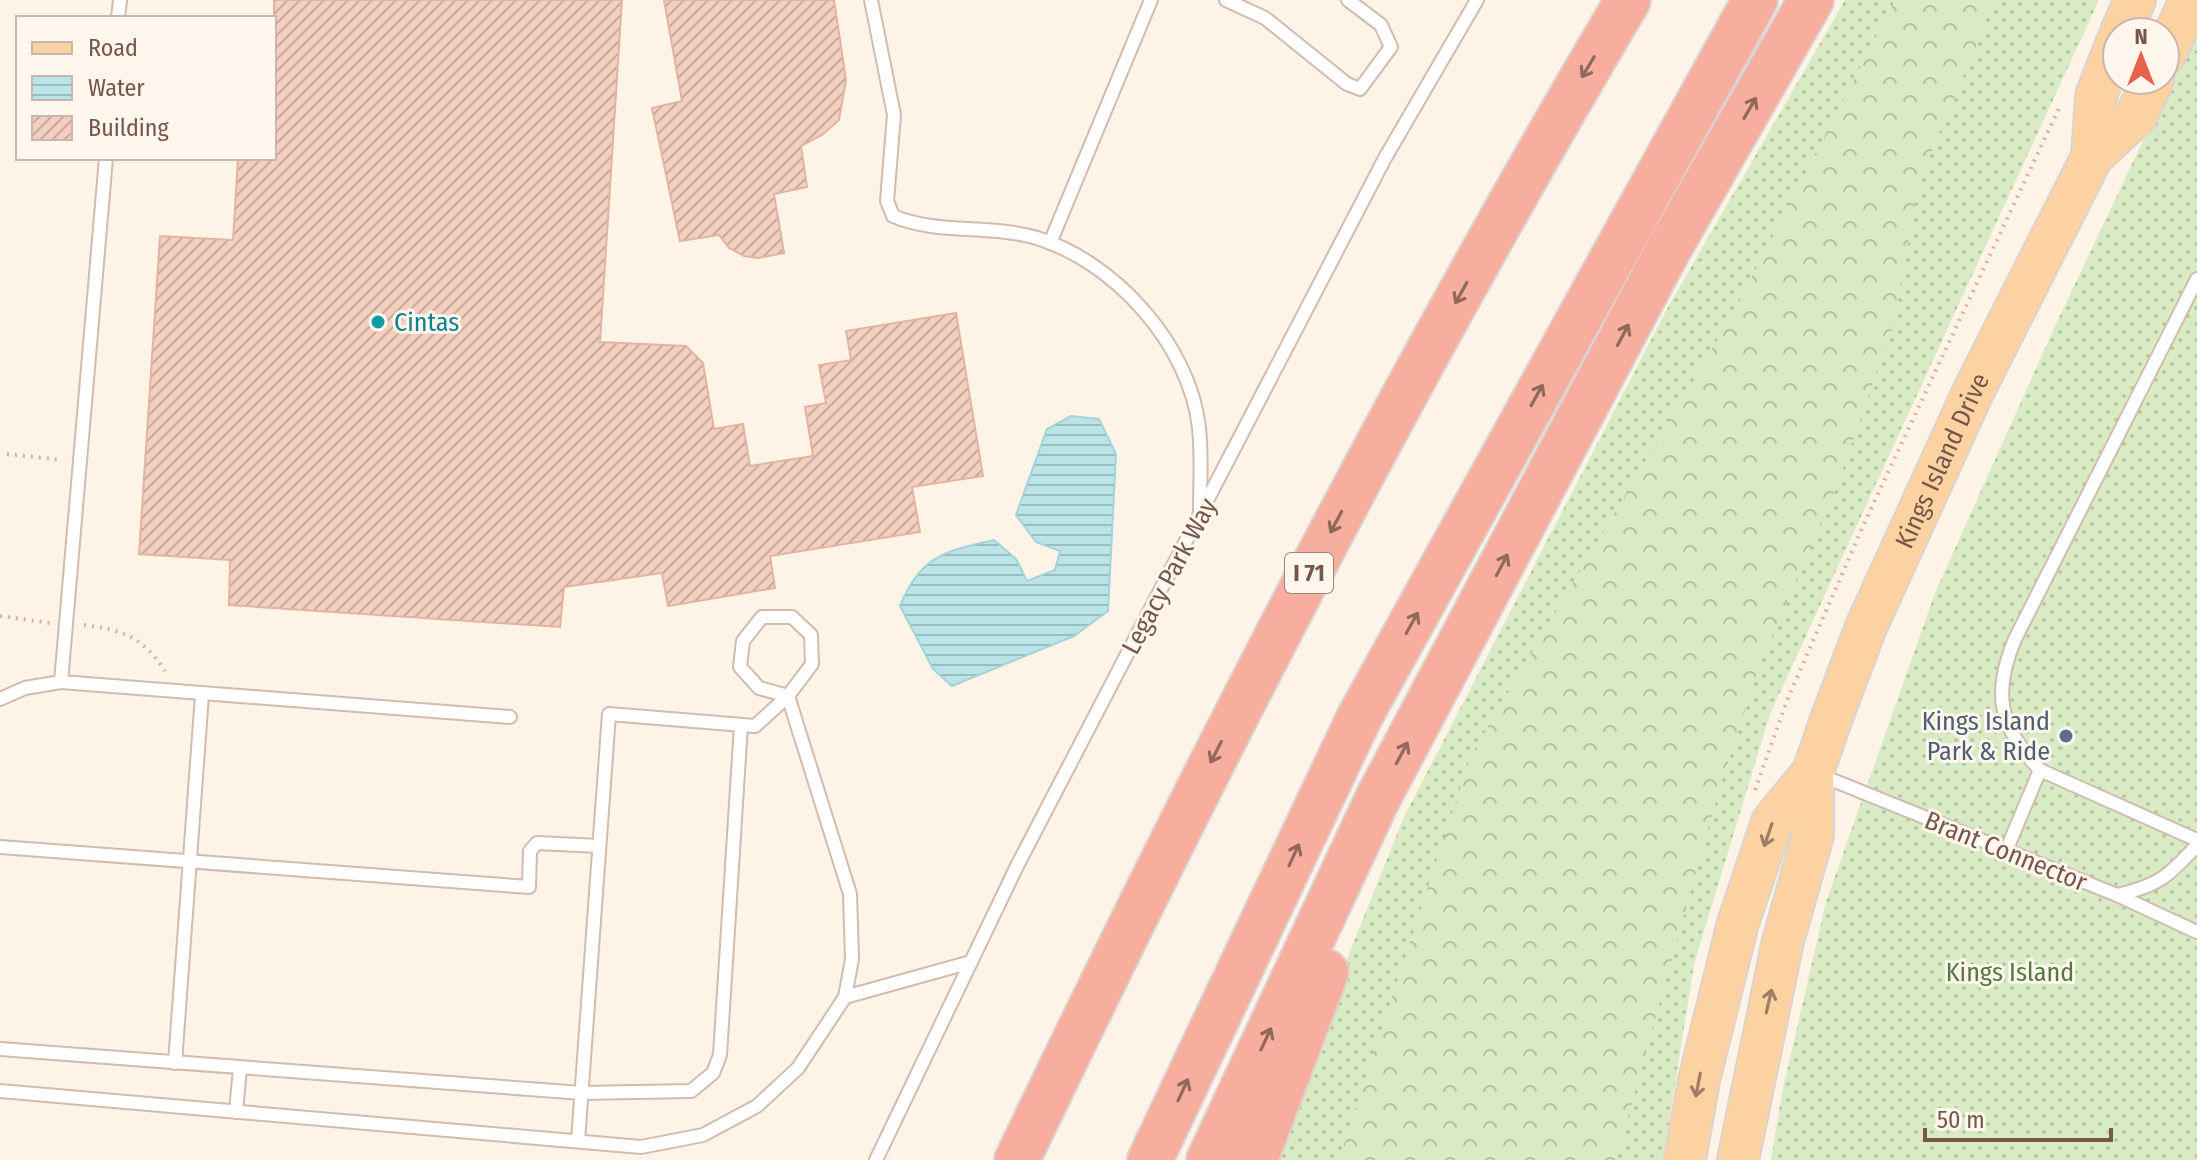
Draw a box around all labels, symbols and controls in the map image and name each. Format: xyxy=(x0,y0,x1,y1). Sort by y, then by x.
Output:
legend xyxy=(16,16,276,160)
north arrow xyxy=(2101,16,2181,96)
text: N xyxy=(2134,23,2148,50)
text: Road xyxy=(88,34,138,62)
one-way arrow xyxy=(1580,55,1596,78)
text: Water xyxy=(88,74,145,102)
one-way arrow xyxy=(1742,97,1758,120)
text: Building xyxy=(88,114,170,142)
one-way arrow xyxy=(1452,281,1468,305)
place label: Cintas xyxy=(394,307,459,338)
marker: Cintas xyxy=(369,313,387,331)
one-way arrow xyxy=(1616,324,1632,347)
street label: Kings Island Drive xyxy=(1889,368,1996,553)
one-way arrow xyxy=(1530,384,1546,407)
street label: Legacy Park Way xyxy=(1115,493,1224,659)
one-way arrow xyxy=(1327,509,1343,533)
road number: I 71 xyxy=(1285,553,1333,593)
one-way arrow xyxy=(1494,553,1510,577)
one-way arrow xyxy=(1405,611,1420,635)
place label: Kings Island Park & Ride xyxy=(1922,706,2050,767)
marker: Kings Island Park & Ride xyxy=(2057,727,2075,745)
one-way arrow xyxy=(1207,740,1223,764)
one-way arrow xyxy=(1394,742,1410,765)
street label: Brant Connector xyxy=(1920,805,2091,898)
one-way arrow xyxy=(1759,822,1774,847)
one-way arrow xyxy=(1287,843,1302,867)
park label: Kings Island xyxy=(1946,957,2074,988)
one-way arrow xyxy=(1762,989,1777,1014)
one-way arrow xyxy=(1259,1027,1274,1051)
one-way arrow xyxy=(1690,1072,1705,1098)
one-way arrow xyxy=(1176,1078,1191,1102)
scale bar xyxy=(1925,1092,2111,1142)
text: 50 m xyxy=(1937,1106,1985,1134)

